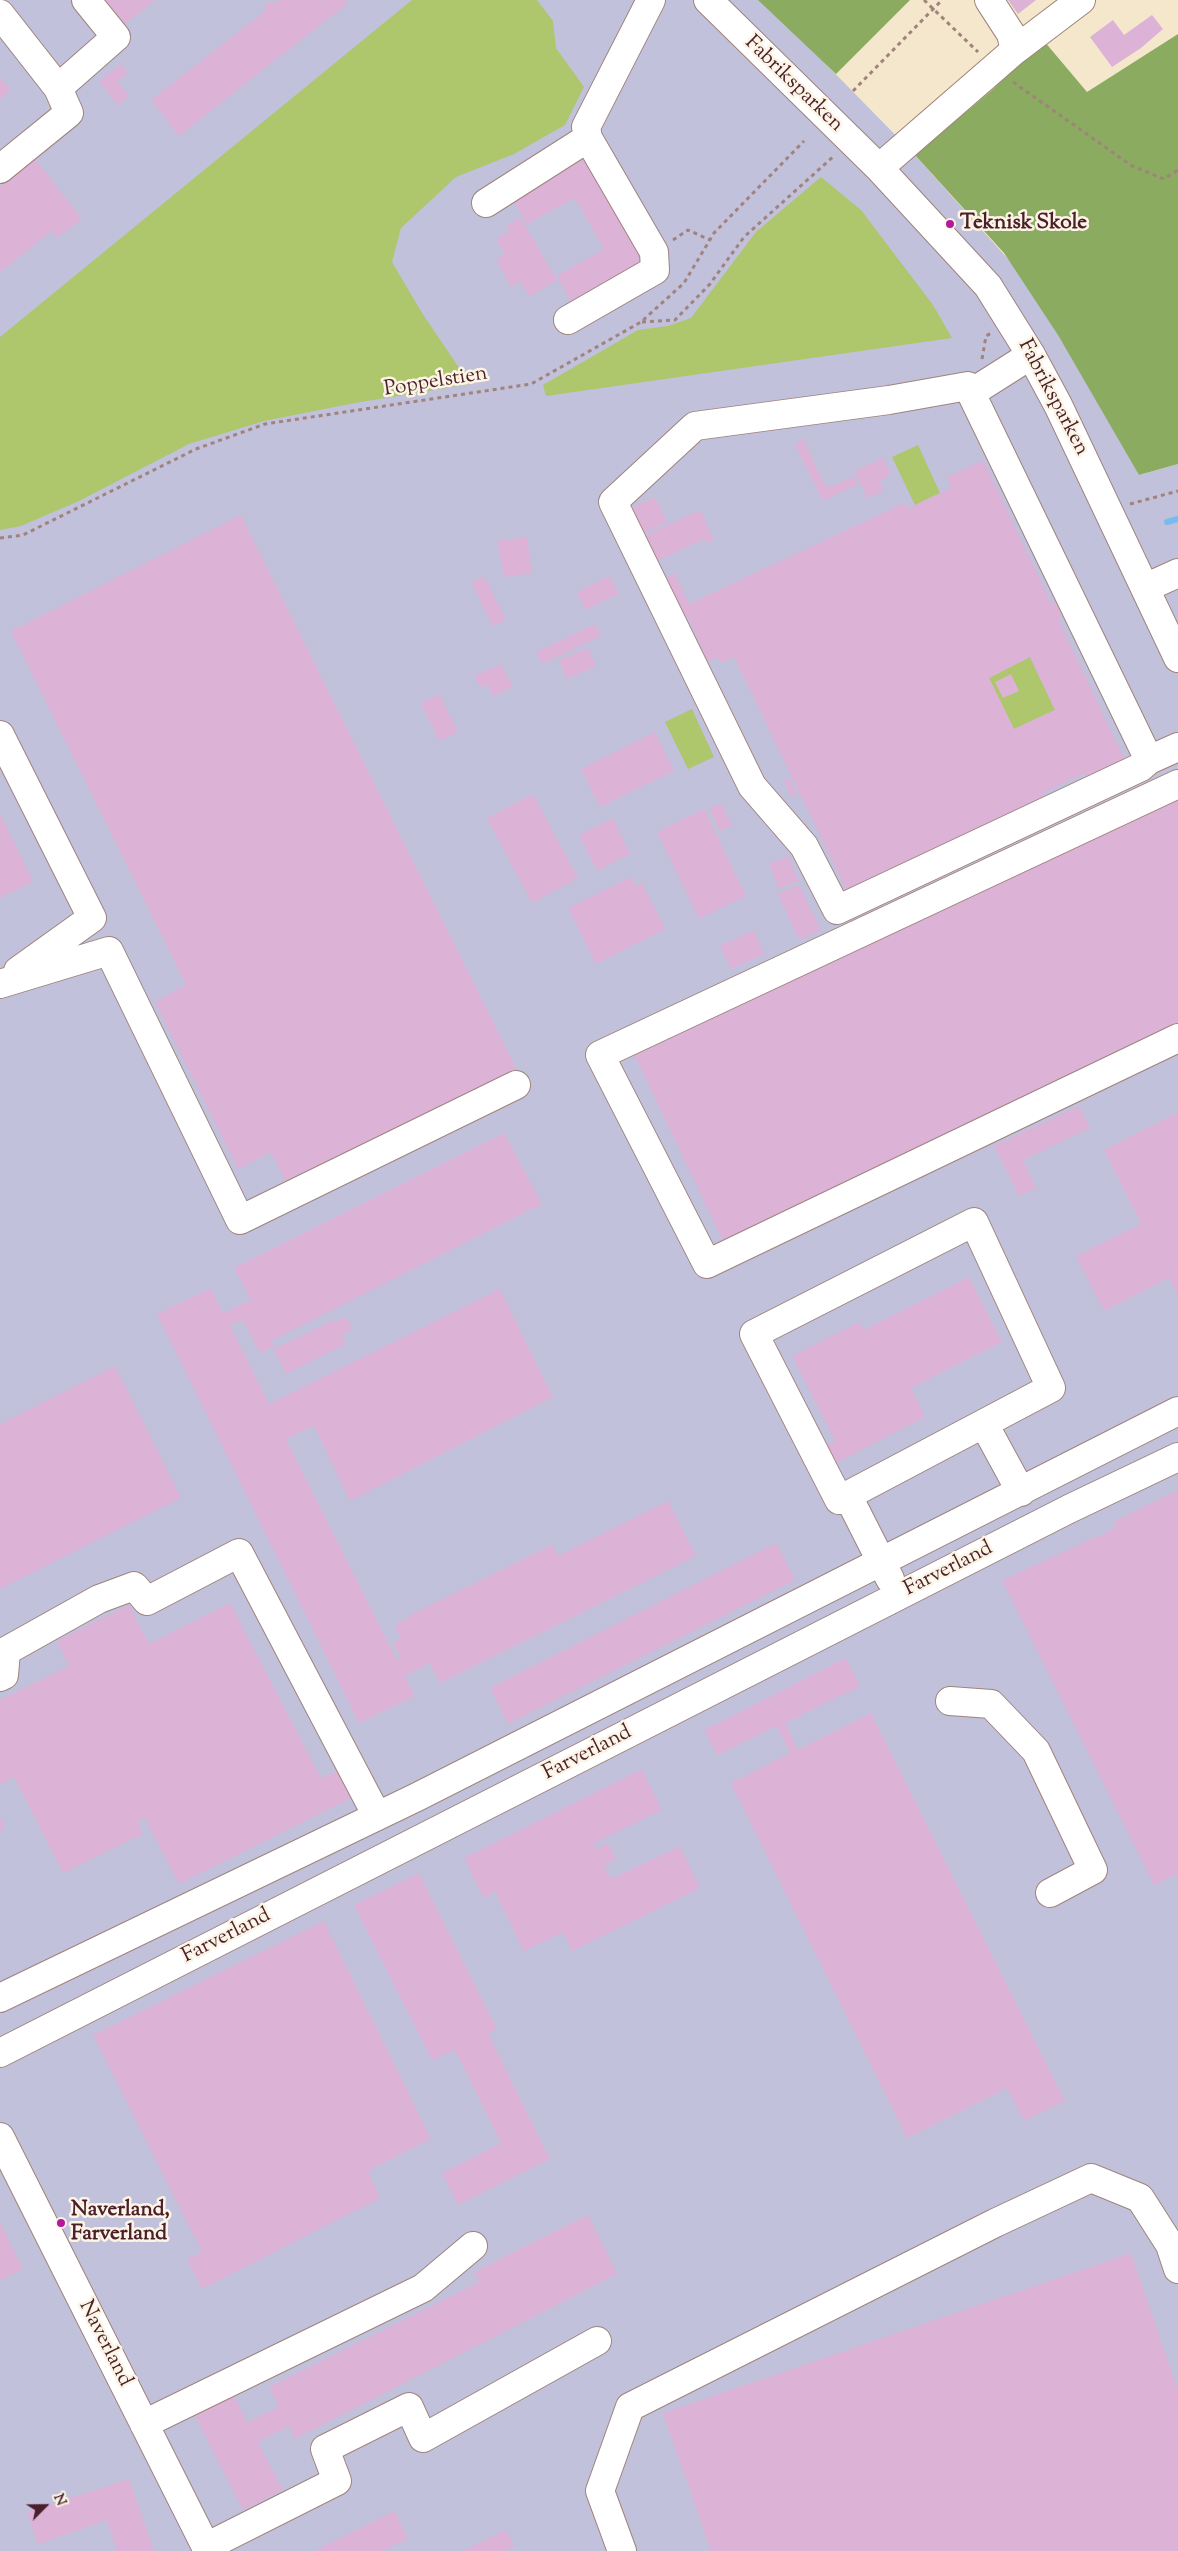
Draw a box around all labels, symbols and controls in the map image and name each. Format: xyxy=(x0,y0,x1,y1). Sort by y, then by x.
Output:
street label: Fabriksparken xyxy=(738,32,848,138)
place label: Teknisk Skole xyxy=(960,211,1087,237)
marker: Teknisk Skole xyxy=(944,218,956,230)
street label: Fabriksparken xyxy=(1011,336,1093,460)
street label: Poppelstien xyxy=(382,362,490,404)
street label: Farverland xyxy=(900,1537,998,1603)
street label: Farverland xyxy=(539,1721,637,1787)
street label: Farverland xyxy=(178,1904,276,1970)
place label: Naverland, Farverland xyxy=(71,2198,170,2248)
marker: Naverland, Farverland xyxy=(55,2217,67,2229)
street label: Naverland xyxy=(72,2297,136,2391)
north arrow xyxy=(20,2481,70,2531)
text: N xyxy=(47,2491,70,2509)

